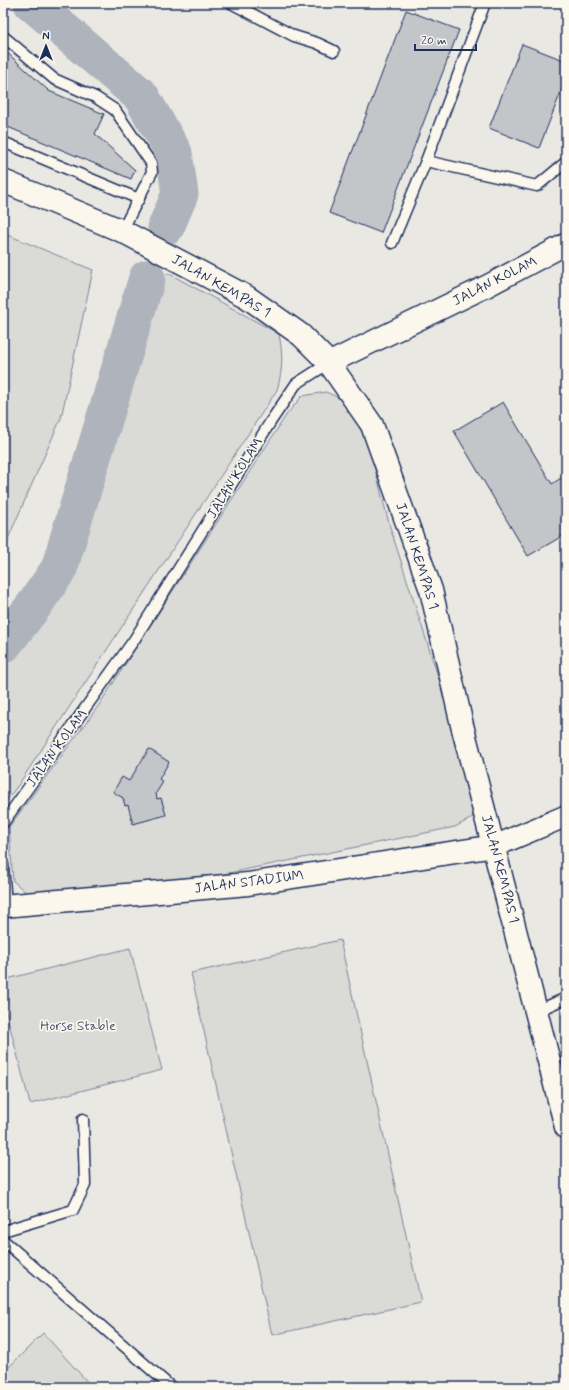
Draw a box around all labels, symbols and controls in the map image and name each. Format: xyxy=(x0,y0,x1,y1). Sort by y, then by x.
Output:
north arrow xyxy=(26,26,66,66)
scale bar xyxy=(415,26,476,52)
text: N xyxy=(42,30,50,44)
text: 20 m xyxy=(421,33,447,49)
street label: JALAN KEMPAS 1 xyxy=(168,250,274,322)
street label: JALAN KOLAM xyxy=(450,252,540,310)
street label: JALAN KOLAM xyxy=(203,434,267,522)
street label: JALAN KEMPAS 1 xyxy=(391,500,443,612)
street label: JALAN KOLAM xyxy=(23,705,91,791)
street label: JALAN KEMPAS 1 xyxy=(477,813,523,925)
street label: JALAN STADIUM xyxy=(193,866,305,898)
park label: Horse Stable xyxy=(40,1017,116,1035)

